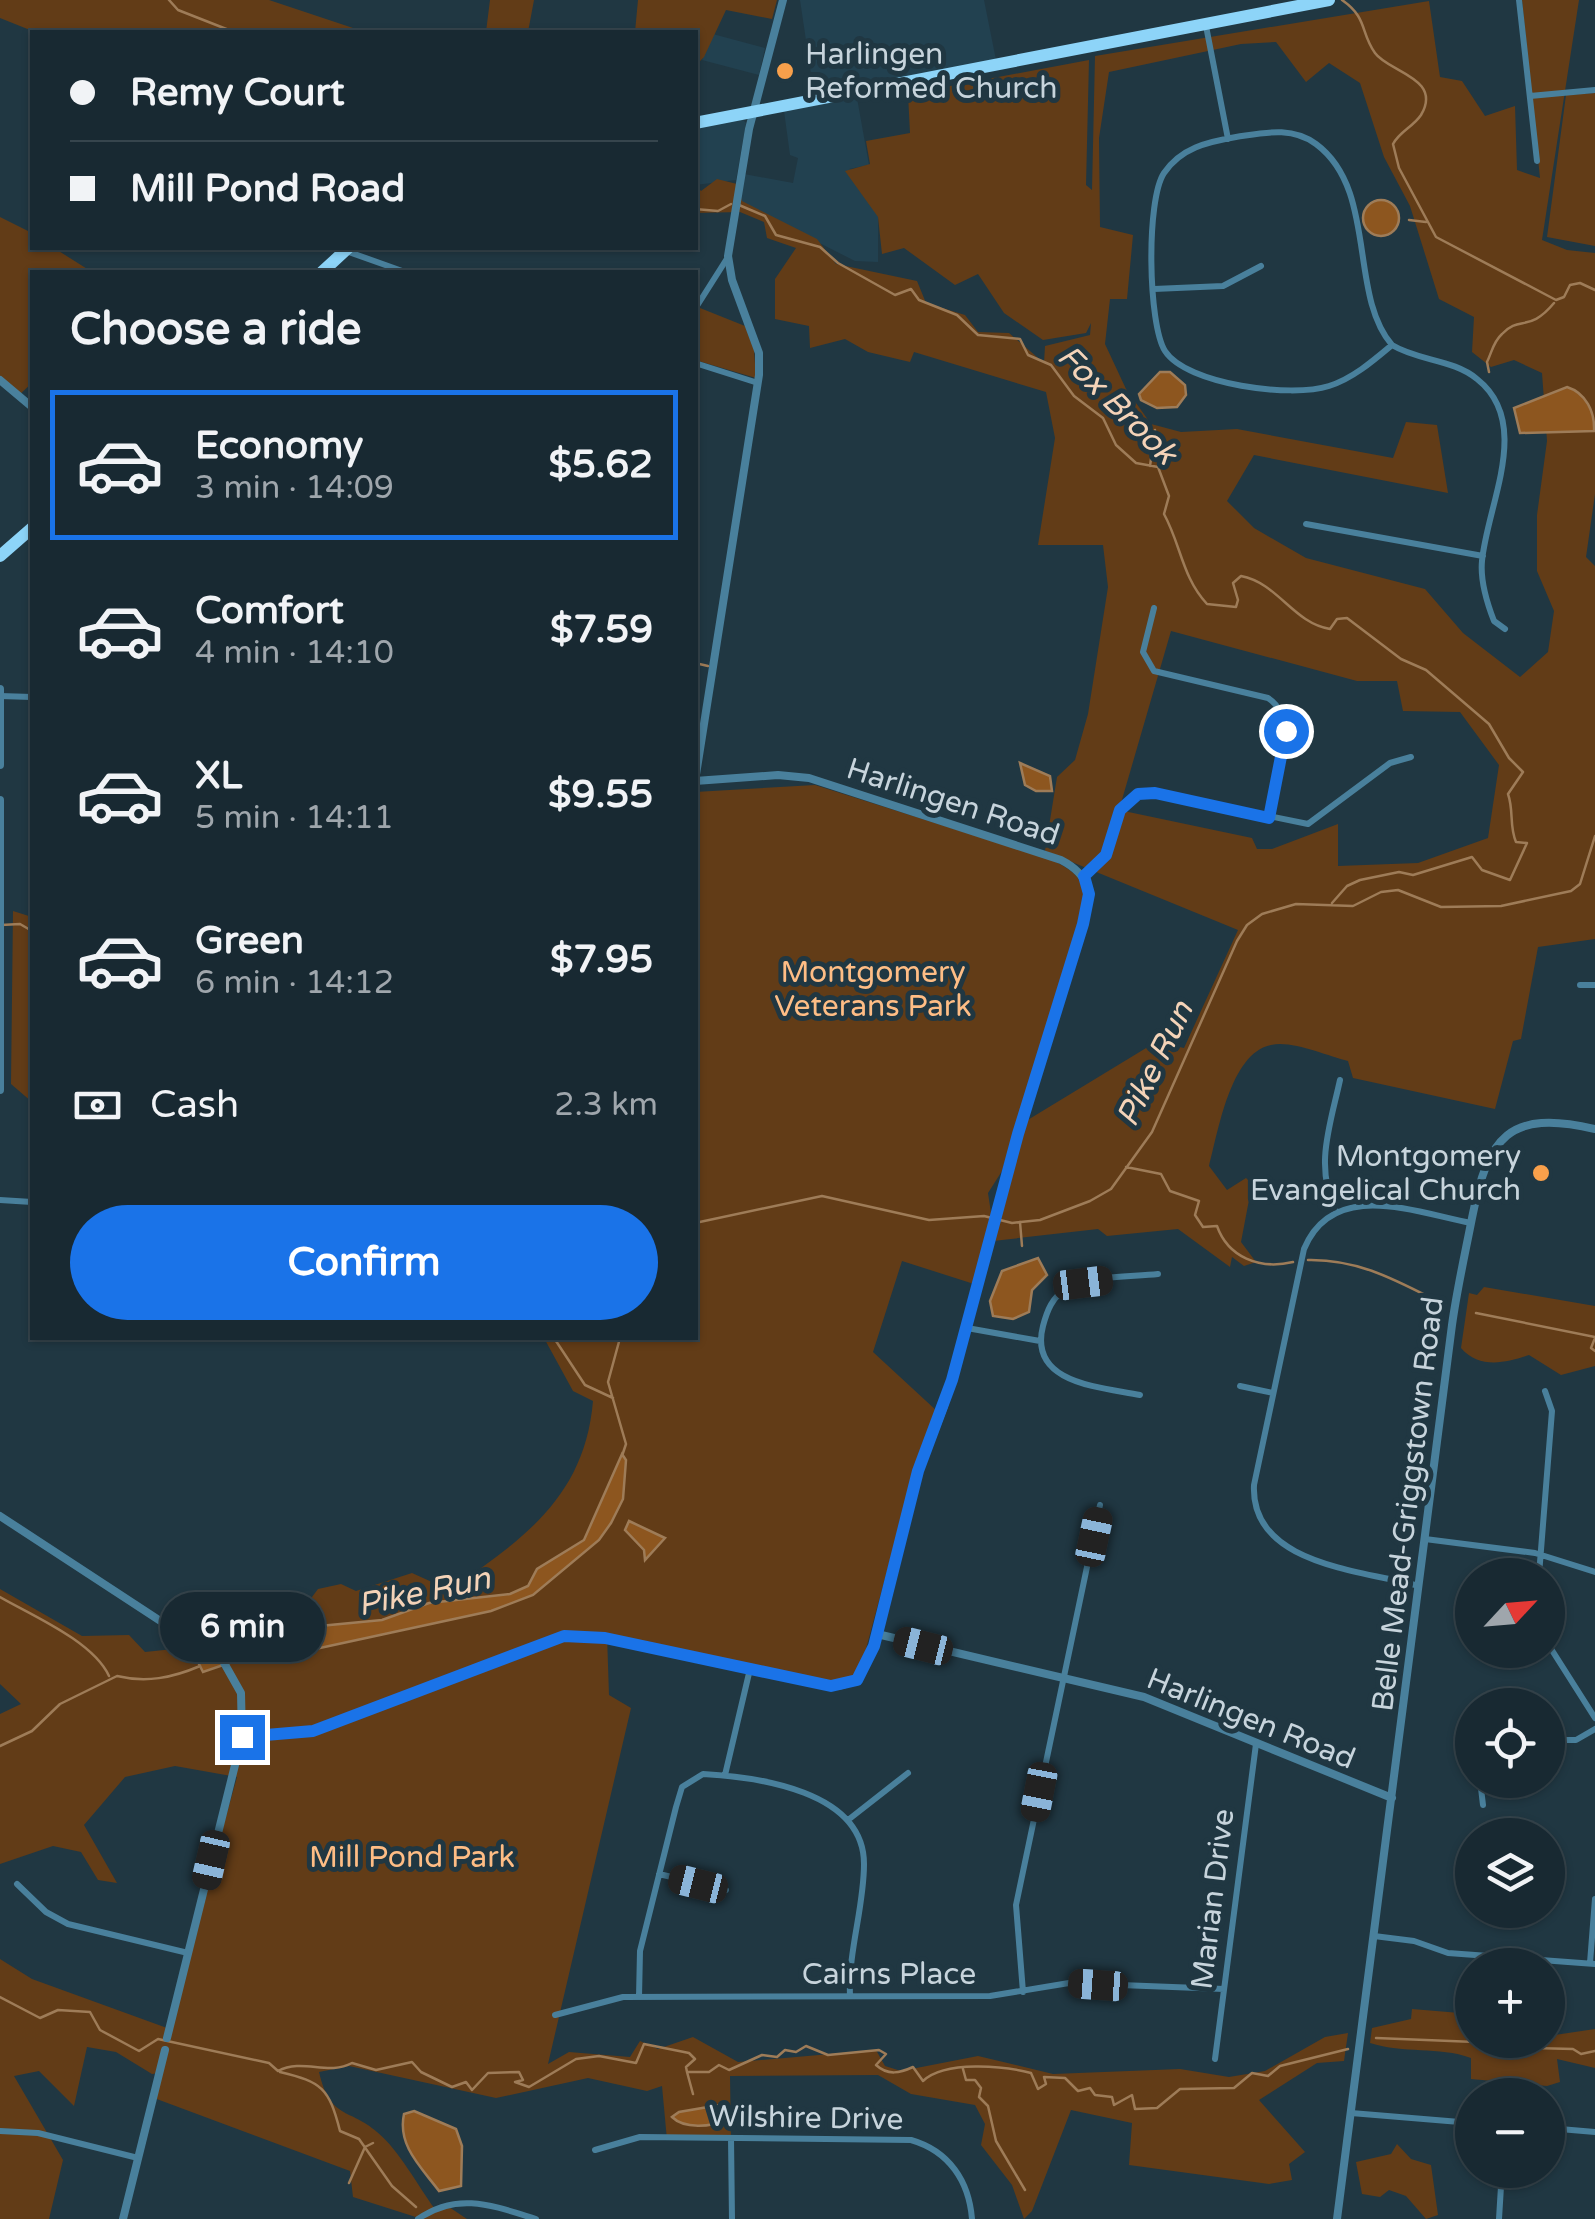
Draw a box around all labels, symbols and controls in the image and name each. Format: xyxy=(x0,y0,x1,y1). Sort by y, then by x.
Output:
place label: Harlingen Reformed Church xyxy=(805,36,1057,107)
marker: Harlingen Reformed Church xyxy=(774,60,796,82)
text: Remy Court xyxy=(130,70,345,116)
text: Mill Pond Road xyxy=(130,166,405,212)
text: Choose a ride xyxy=(70,303,361,357)
water label: Fox Brook xyxy=(1049,337,1186,474)
icon: car xyxy=(75,420,165,510)
text: Economy xyxy=(195,423,363,469)
text: $5.62 xyxy=(548,442,653,488)
text: 3 min · 14:09 xyxy=(195,469,394,507)
icon: car xyxy=(75,585,165,675)
text: Comfort xyxy=(195,588,344,634)
text: $7.59 xyxy=(550,607,653,653)
text: 4 min · 14:10 xyxy=(195,634,394,672)
route start xyxy=(1264,709,1309,754)
icon: car xyxy=(75,750,165,840)
street label: Harlingen Road xyxy=(842,750,1064,854)
text: XL xyxy=(195,753,242,799)
text: $9.55 xyxy=(548,772,653,818)
text: 5 min · 14:11 xyxy=(195,799,394,837)
icon: car xyxy=(75,915,165,1005)
text: Green xyxy=(195,918,304,964)
text: $7.95 xyxy=(550,937,653,983)
park label: Montgomery Veterans Park xyxy=(774,954,972,1025)
text: 6 min · 14:12 xyxy=(195,964,394,1002)
water label: Pike Run xyxy=(1108,994,1202,1133)
icon: cash xyxy=(70,1078,125,1133)
text: Cash xyxy=(150,1082,239,1128)
text: 2.3 km xyxy=(554,1086,658,1124)
place label: Montgomery Evangelical Church xyxy=(1250,1138,1521,1209)
marker: Montgomery Evangelical Church xyxy=(1530,1162,1552,1184)
button: Confirm xyxy=(70,1205,658,1320)
car xyxy=(1051,1264,1115,1302)
street label: Belle Mead-Griggstown Road xyxy=(1364,1295,1452,1713)
car xyxy=(1073,1505,1115,1569)
north arrow xyxy=(1455,1558,1565,1668)
map controls xyxy=(1455,1558,1565,2188)
water label: Pike Run xyxy=(354,1559,495,1625)
callout: 6 min xyxy=(160,1592,324,1662)
text: 6 min xyxy=(200,1608,285,1646)
car xyxy=(890,1624,956,1668)
street label: Harlingen Road xyxy=(1141,1660,1361,1778)
button: locate xyxy=(1455,1688,1565,1798)
route end xyxy=(220,1715,265,1760)
car xyxy=(1019,1760,1059,1824)
street label: Marian Drive xyxy=(1184,1807,1242,1991)
button: layers xyxy=(1455,1818,1565,1928)
car xyxy=(190,1827,232,1893)
park label: Mill Pond Park xyxy=(309,1839,515,1876)
car xyxy=(665,1862,731,1906)
button: + xyxy=(1455,1948,1565,2058)
street label: Cairns Place xyxy=(802,1956,976,1993)
car xyxy=(1067,1968,1129,2002)
button: − xyxy=(1455,2078,1565,2188)
street label: Wilshire Drive xyxy=(708,2098,904,2138)

